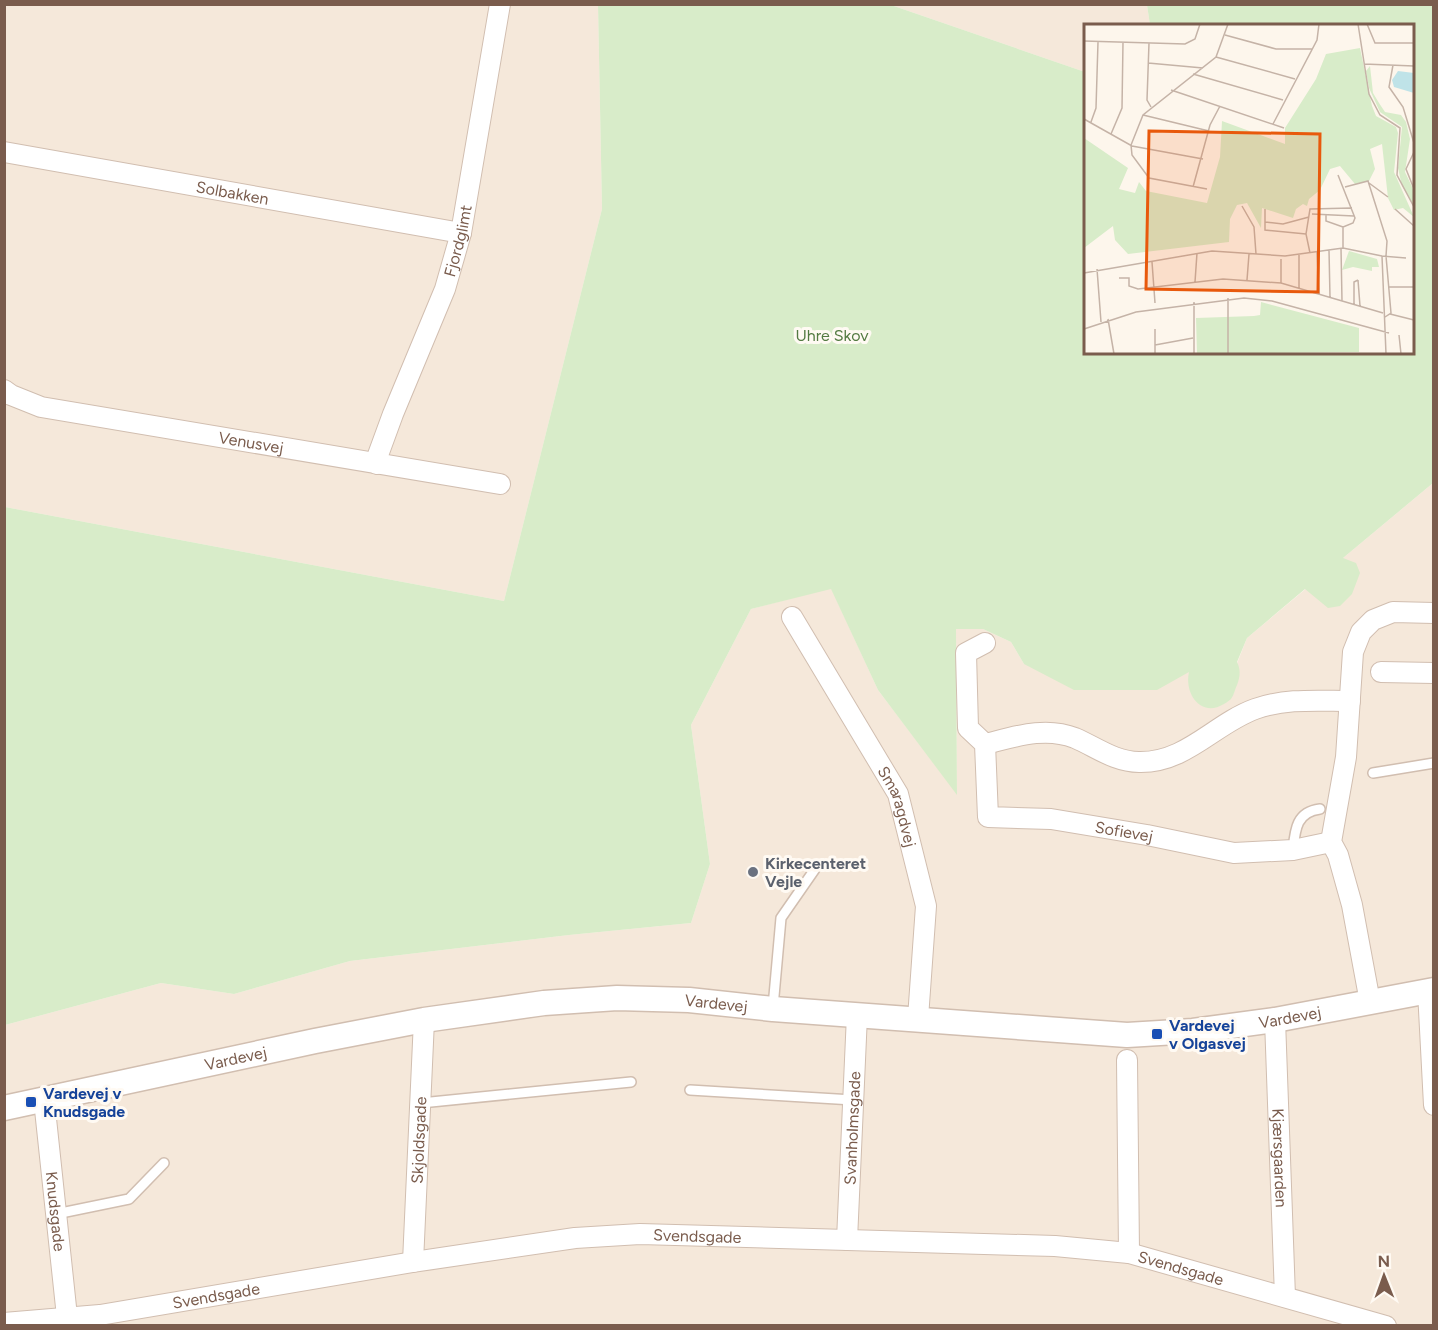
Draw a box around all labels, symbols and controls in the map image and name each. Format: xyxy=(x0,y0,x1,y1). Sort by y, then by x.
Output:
inset map xyxy=(1084,24,1414,354)
street label: Solbakken xyxy=(195,177,270,208)
street label: Fjordglimt xyxy=(439,203,475,279)
park label: Uhre Skov xyxy=(795,326,869,345)
street label: Venusvej xyxy=(217,427,285,457)
street label: Smaragdvej xyxy=(874,763,920,849)
street label: Sofievej xyxy=(1094,817,1155,846)
place label: Kirkecenteret Vejle xyxy=(765,854,866,891)
marker: Kirkecenteret Vejle xyxy=(746,865,760,879)
street label: Vardevej xyxy=(684,990,749,1016)
street label: Vardevej xyxy=(1257,1002,1323,1032)
place label: Vardevej v Olgasvej xyxy=(1169,1016,1246,1053)
marker: Vardevej v Olgasvej xyxy=(1150,1027,1164,1041)
street label: Vardevej xyxy=(203,1042,269,1074)
street label: Svanholmsgade xyxy=(840,1071,864,1185)
place label: Vardevej v Knudsgade xyxy=(43,1084,125,1121)
marker: Vardevej v Knudsgade xyxy=(24,1095,38,1109)
street label: Skjoldsgade xyxy=(407,1096,430,1184)
street label: Kjærsgaarden xyxy=(1269,1108,1291,1208)
street label: Knudsgade xyxy=(42,1171,70,1252)
street label: Svendsgade xyxy=(653,1225,742,1246)
north arrow xyxy=(1354,1246,1414,1306)
street label: Svendsgade xyxy=(1136,1247,1226,1289)
text: N xyxy=(1377,1252,1390,1271)
street label: Svendsgade xyxy=(171,1279,261,1312)

